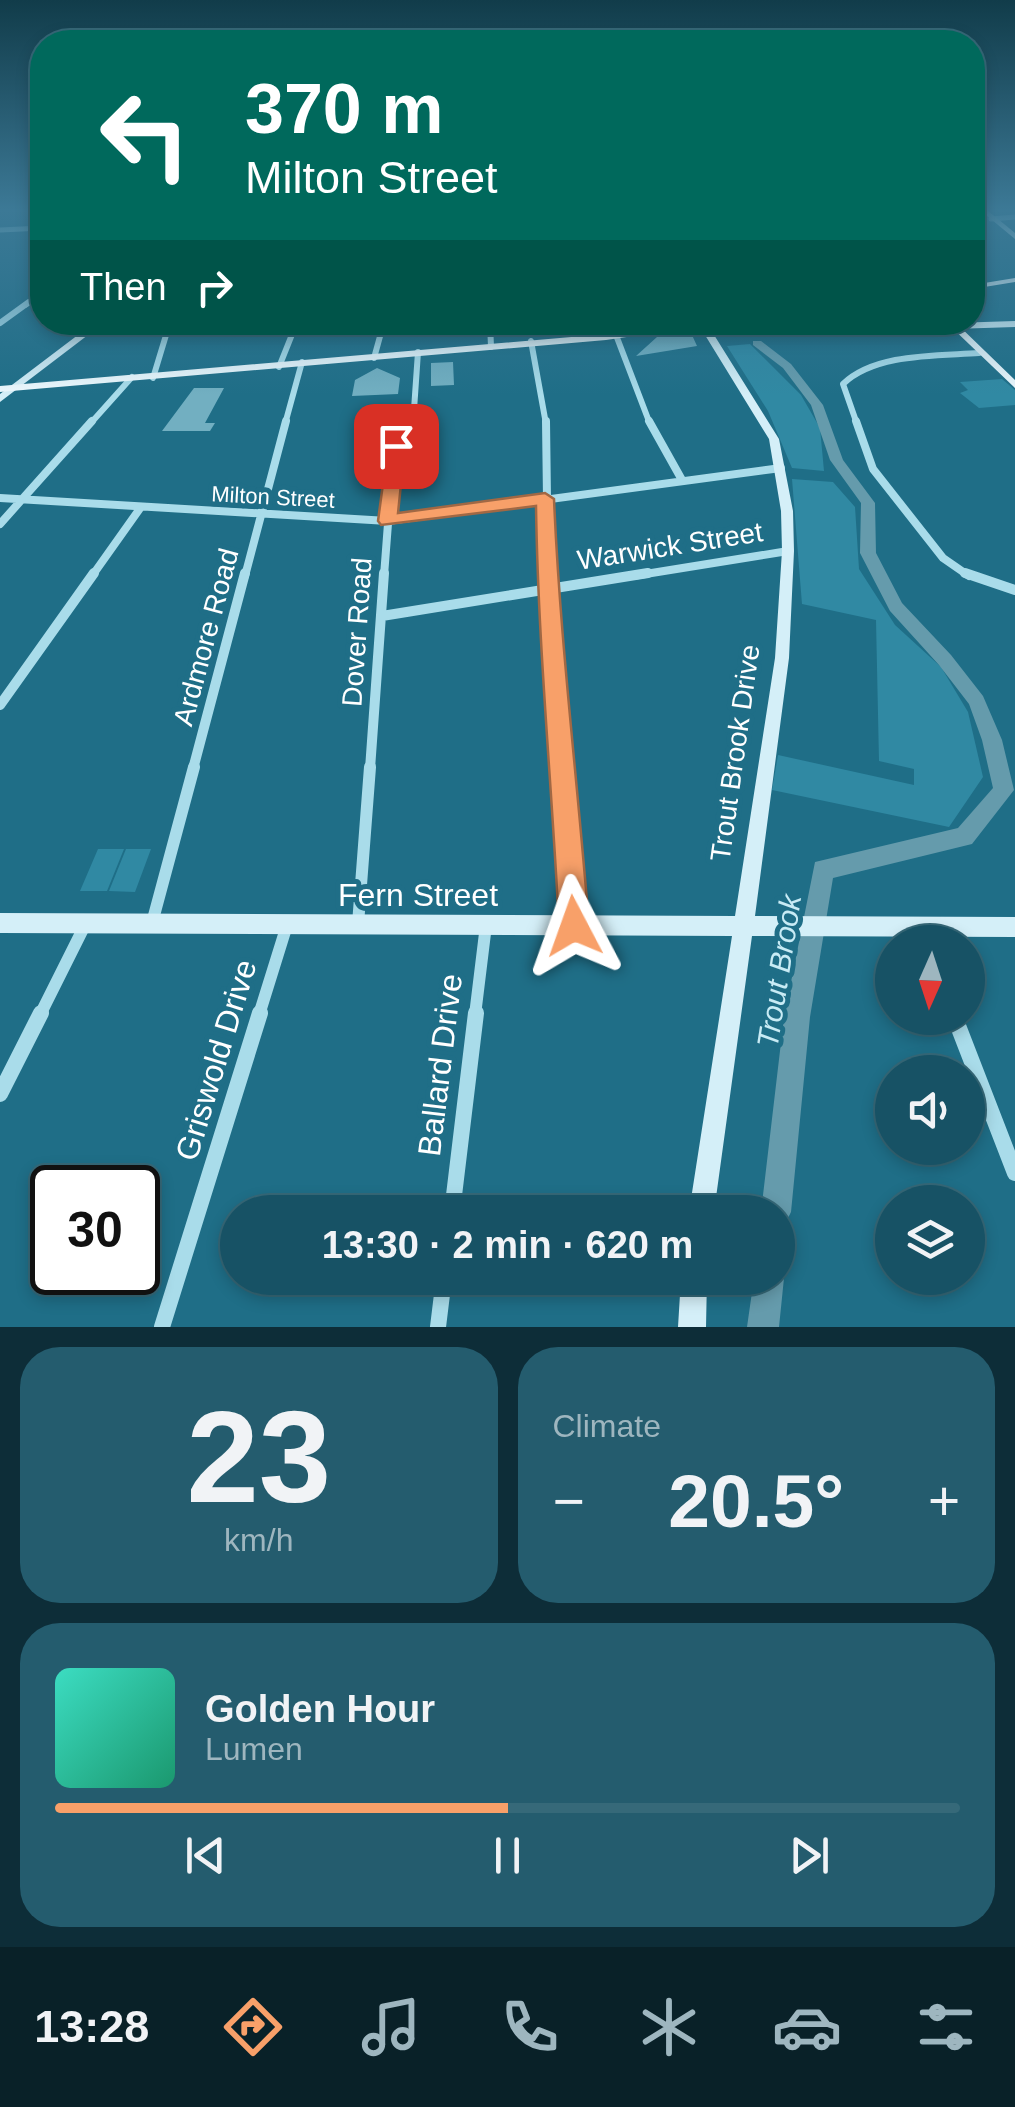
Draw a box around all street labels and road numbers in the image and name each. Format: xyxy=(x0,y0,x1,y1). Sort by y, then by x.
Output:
street label: Milton Street xyxy=(211,481,335,513)
street label: Warwick Street xyxy=(575,516,765,576)
street label: Ardmore Road xyxy=(167,545,245,729)
street label: Dover Road xyxy=(336,556,378,708)
street label: Trout Brook Drive xyxy=(704,643,766,863)
street label: Fern Street xyxy=(338,877,498,913)
street label: Griswold Drive xyxy=(168,955,264,1165)
street label: Ballard Drive xyxy=(411,972,469,1158)

